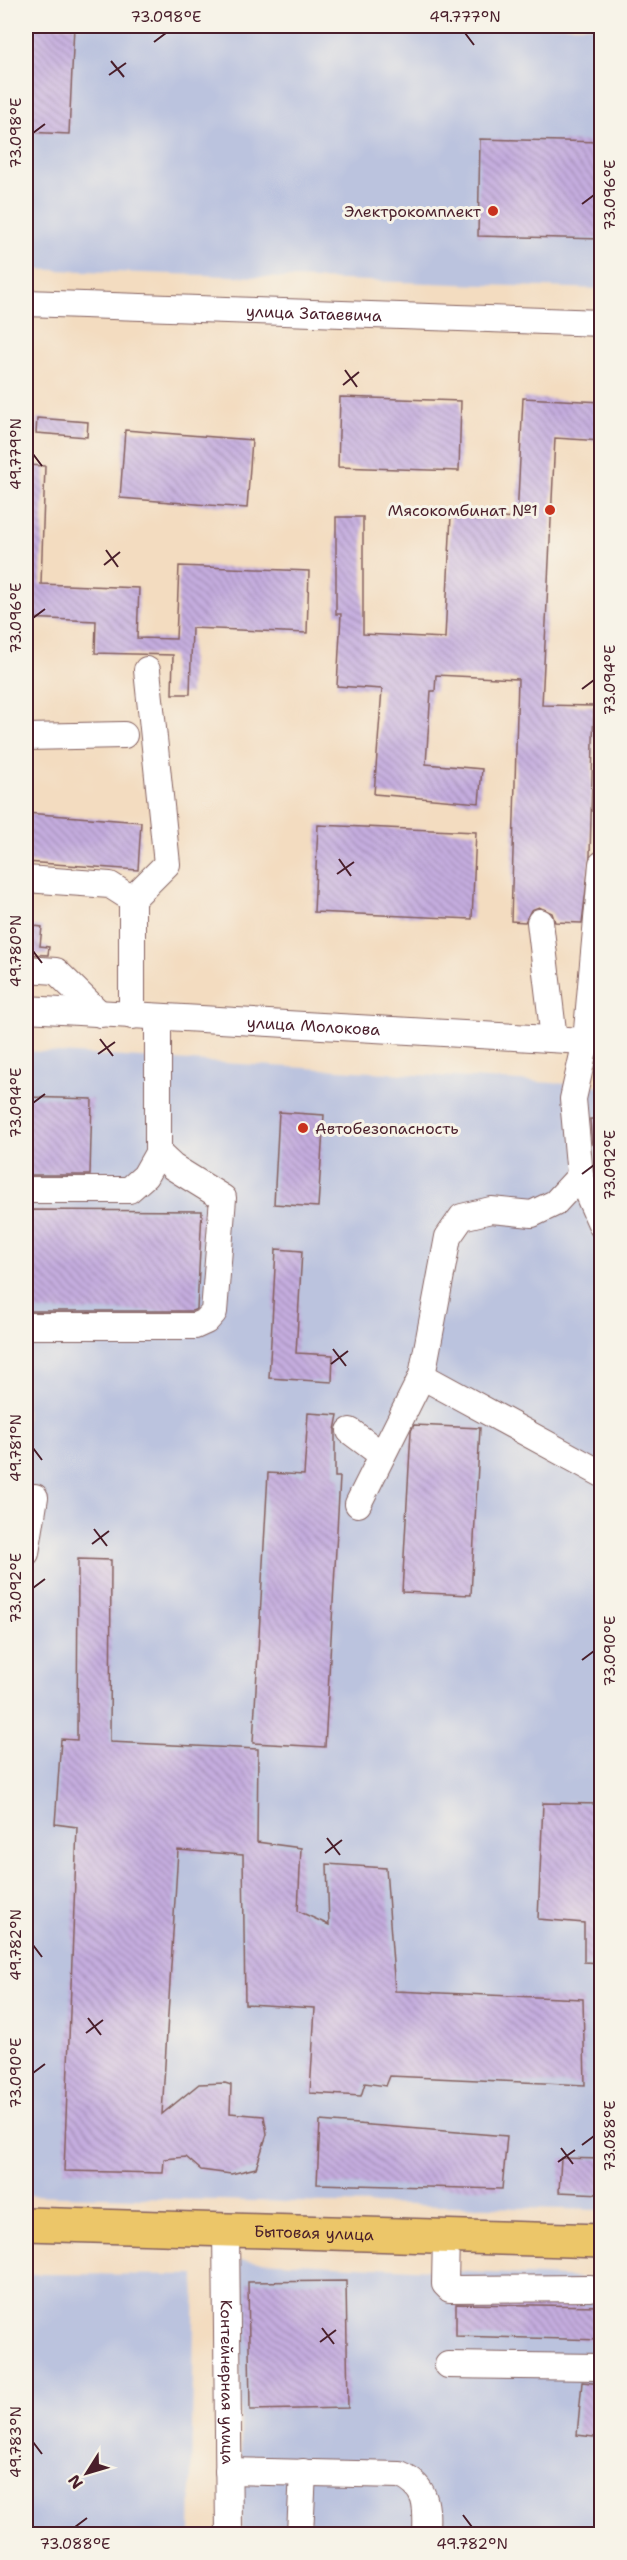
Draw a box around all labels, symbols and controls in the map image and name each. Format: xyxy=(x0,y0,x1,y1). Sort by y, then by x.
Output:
text: 73.098°E xyxy=(131,7,201,27)
text: 49.777°N xyxy=(429,7,501,27)
text: 73.098°E xyxy=(6,98,26,168)
text: 73.096°E xyxy=(600,160,620,230)
place label: Электрокомплект xyxy=(344,201,482,222)
marker: Электрокомплект xyxy=(486,204,500,218)
street label: улица Затаевича xyxy=(245,301,382,326)
text: 49.779°N xyxy=(6,418,26,490)
place label: Мясокомбинат №1 xyxy=(388,500,538,521)
marker: Мясокомбинат №1 xyxy=(543,503,557,517)
text: 73.096°E xyxy=(6,583,26,653)
text: 73.094°E xyxy=(600,645,620,715)
text: 49.780°N xyxy=(6,915,26,987)
street label: улица Молокова xyxy=(246,1012,381,1040)
text: 73.094°E xyxy=(6,1068,26,1138)
place label: Автобезопасность xyxy=(315,1118,459,1139)
marker: Автобезопасность xyxy=(296,1121,310,1135)
text: 73.092°E xyxy=(600,1130,620,1200)
text: 49.781°N xyxy=(6,1414,26,1482)
text: 73.092°E xyxy=(6,1553,26,1623)
text: 73.090°E xyxy=(600,1616,620,1686)
text: 49.782°N xyxy=(6,1909,26,1981)
text: 73.090°E xyxy=(6,2038,26,2108)
text: 73.088°E xyxy=(600,2100,620,2172)
street label: Бытовая улица xyxy=(253,2221,374,2245)
street label: Контейнерная улица xyxy=(216,2299,238,2465)
text: 49.783°N xyxy=(6,2406,26,2478)
north arrow xyxy=(57,2443,117,2503)
text: N xyxy=(63,2470,88,2493)
text: 73.088°E xyxy=(39,2534,111,2554)
text: 49.782°N xyxy=(436,2534,508,2554)

